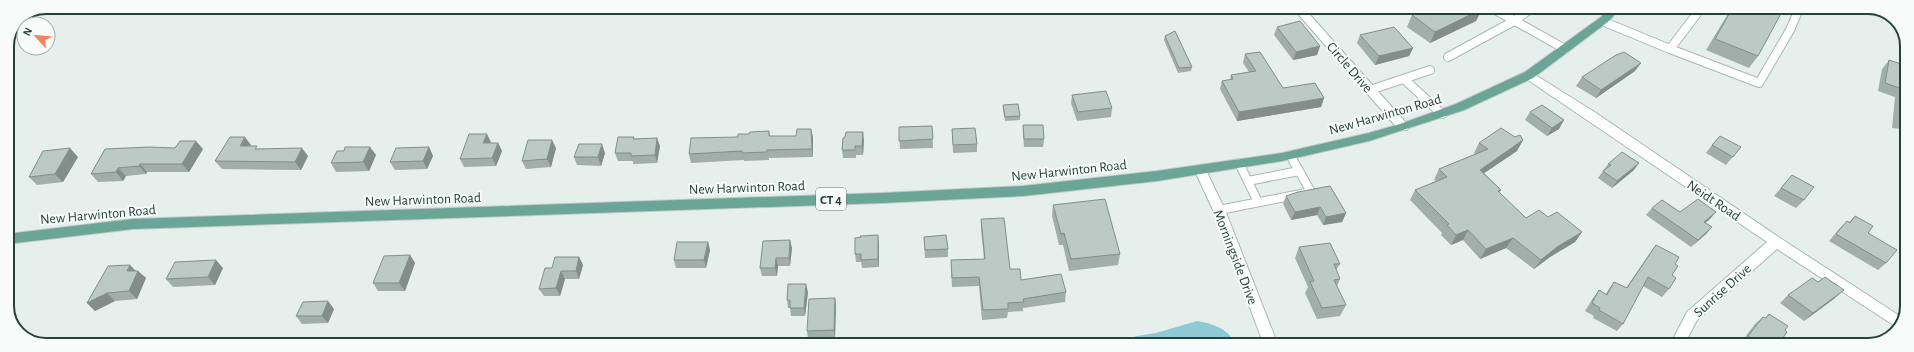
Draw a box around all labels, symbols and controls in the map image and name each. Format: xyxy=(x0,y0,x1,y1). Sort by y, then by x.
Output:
north arrow xyxy=(16,16,56,56)
text: N xyxy=(21,26,34,38)
street label: Circle Drive xyxy=(1324,40,1375,96)
street label: New Harwinton Road xyxy=(1327,92,1443,138)
street label: New Harwinton Road xyxy=(1011,158,1128,184)
street label: Neidt Road xyxy=(1684,178,1743,224)
street label: New Harwinton Road xyxy=(689,179,805,197)
road number: CT 4 xyxy=(816,188,846,210)
street label: New Harwinton Road xyxy=(365,191,481,209)
street label: New Harwinton Road xyxy=(40,203,157,227)
street label: Morningside Drive xyxy=(1211,208,1260,307)
street label: Sunrise Drive xyxy=(1691,262,1754,320)

